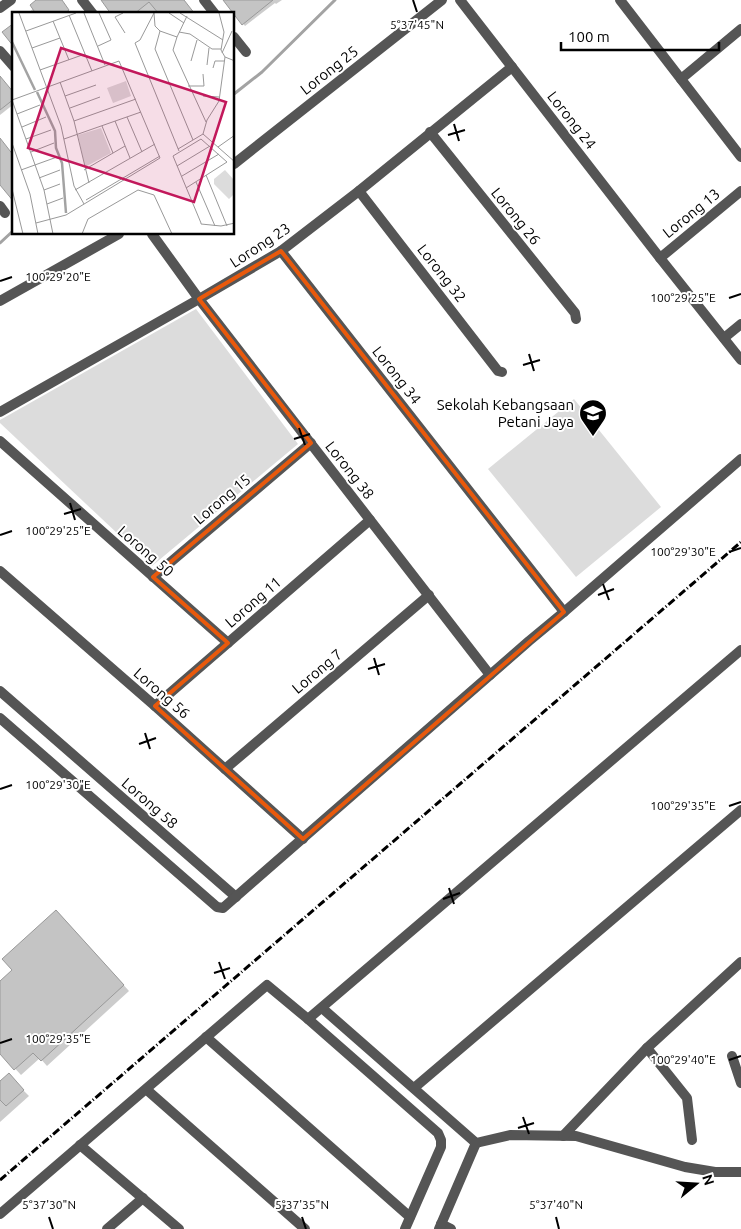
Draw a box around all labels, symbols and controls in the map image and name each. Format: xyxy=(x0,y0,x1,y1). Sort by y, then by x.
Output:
inset map xyxy=(12,12,235,235)
text: 5°37'45"N xyxy=(390,18,444,31)
scale bar xyxy=(561,20,718,52)
text: 100 m xyxy=(568,28,610,45)
street label: Lorong 25 xyxy=(297,42,361,98)
street label: Lorong 24 xyxy=(544,88,600,152)
street label: Lorong 26 xyxy=(488,184,544,248)
street label: Lorong 13 xyxy=(659,185,723,241)
street label: Lorong 23 xyxy=(227,219,293,271)
street label: Lorong 32 xyxy=(414,241,470,305)
text: 100°29'20"E xyxy=(25,270,91,283)
text: 100°29'25"E xyxy=(650,291,716,304)
street label: Lorong 34 xyxy=(369,343,425,407)
place label: Sekolah Kebangsaan Petani Jaya xyxy=(437,396,574,430)
school or university icon: Sekolah Kebangsaan Petani Jaya xyxy=(578,398,608,437)
street label: Lorong 38 xyxy=(322,438,378,502)
street label: Lorong 15 xyxy=(190,471,254,527)
street label: Lorong 50 xyxy=(115,522,177,580)
text: 100°29'25"E xyxy=(25,524,91,537)
text: 100°29'30"E xyxy=(650,545,716,558)
street label: Lorong 11 xyxy=(222,573,284,631)
street label: Lorong 7 xyxy=(289,645,345,697)
street label: Lorong 56 xyxy=(131,664,193,722)
street label: Lorong 58 xyxy=(119,774,181,832)
text: 100°29'30"E xyxy=(25,778,91,791)
text: 100°29'35"E xyxy=(650,799,716,812)
text: 100°29'35"E xyxy=(25,1032,91,1045)
text: 100°29'40"E xyxy=(650,1053,716,1066)
north arrow xyxy=(671,1159,721,1209)
text: N xyxy=(699,1173,718,1187)
text: 5°37'30"N xyxy=(22,1198,76,1211)
text: 5°37'35"N xyxy=(275,1198,329,1211)
text: 5°37'40"N xyxy=(529,1198,583,1211)

